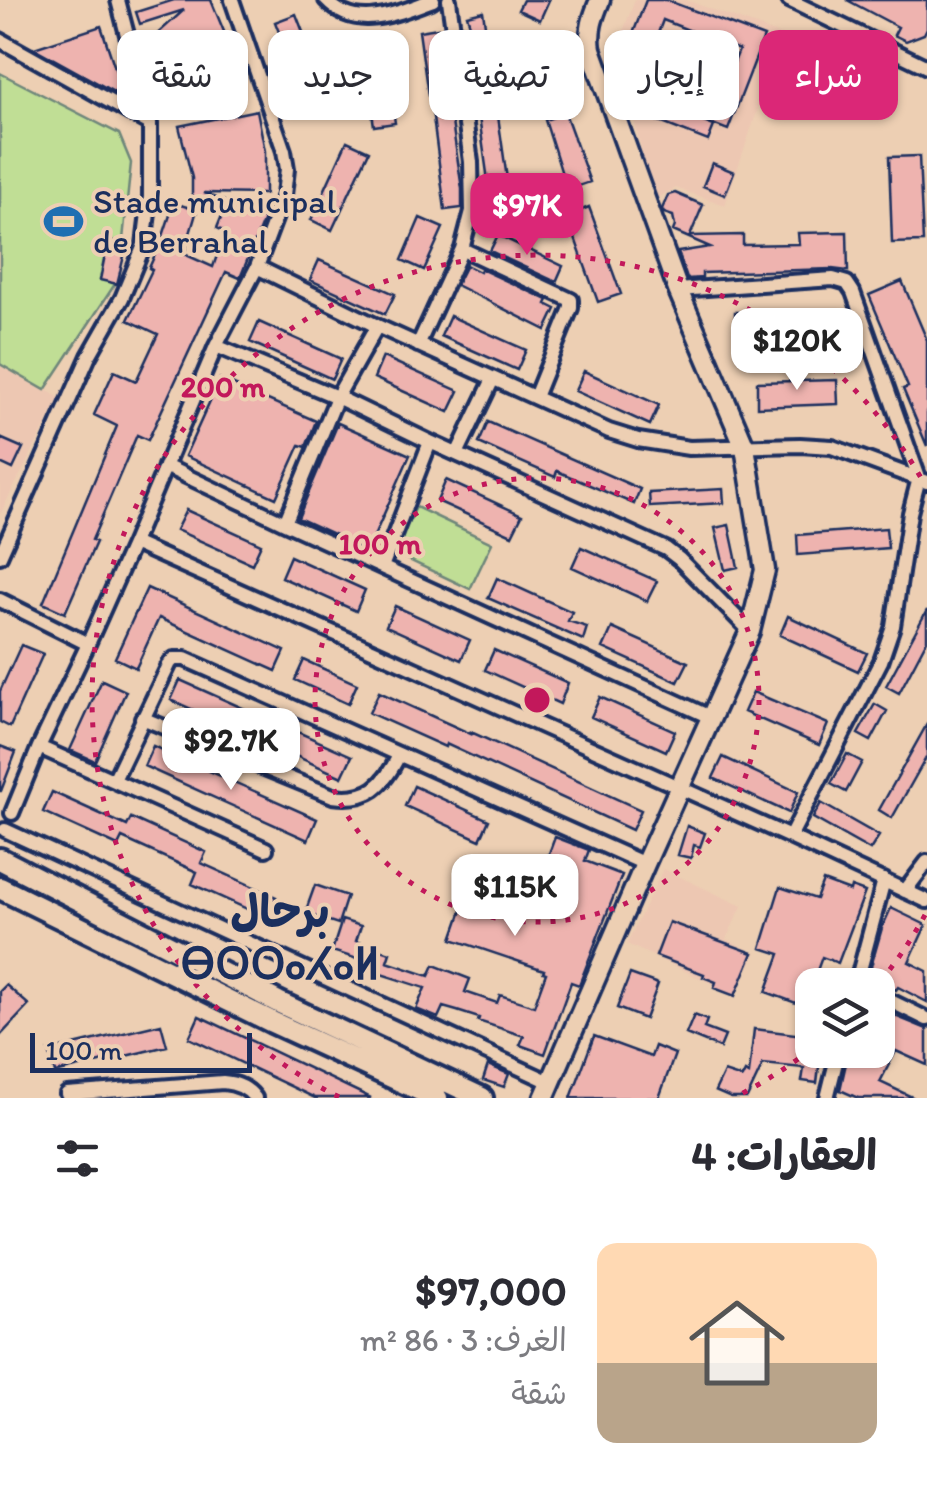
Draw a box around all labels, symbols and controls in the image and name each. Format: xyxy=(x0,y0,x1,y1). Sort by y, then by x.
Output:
chip: شقة xyxy=(117,30,248,120)
chip: جديد xyxy=(268,30,409,120)
chip: تصفية xyxy=(429,30,584,120)
chip: إيجار xyxy=(604,30,739,120)
chip: شراء xyxy=(759,30,898,120)
pin: $97K xyxy=(468,173,586,258)
place label: Stade municipal de Berrahal xyxy=(93,180,337,262)
text: $97K xyxy=(492,186,562,224)
sports icon: Stade municipal de Berrahal xyxy=(42,200,84,242)
pin: $120K xyxy=(727,308,867,393)
text: $120K xyxy=(753,321,841,359)
text: 200 m xyxy=(181,368,266,405)
text: 100 m xyxy=(339,525,422,562)
centre of rings xyxy=(519,682,555,718)
pin: $92.7K xyxy=(150,708,312,793)
text: $92.7K xyxy=(184,721,278,759)
pin: $115K xyxy=(445,854,585,939)
text: $115K xyxy=(473,867,557,905)
district label: برحال ⴱⵔⵔⴰⵃⴰⵍ xyxy=(180,884,380,990)
map controls xyxy=(795,968,895,1068)
button: layers xyxy=(795,968,895,1068)
scale bar xyxy=(30,1028,252,1072)
text: 100 m xyxy=(45,1033,122,1067)
text: العقارات: 4 xyxy=(691,1130,877,1181)
icon: filters xyxy=(50,1131,105,1186)
text: $97,000 xyxy=(415,1265,567,1316)
icon: home xyxy=(677,1283,797,1403)
text: الغرف: 3 · 86 m² xyxy=(360,1321,567,1359)
text: شقة xyxy=(511,1374,567,1412)

